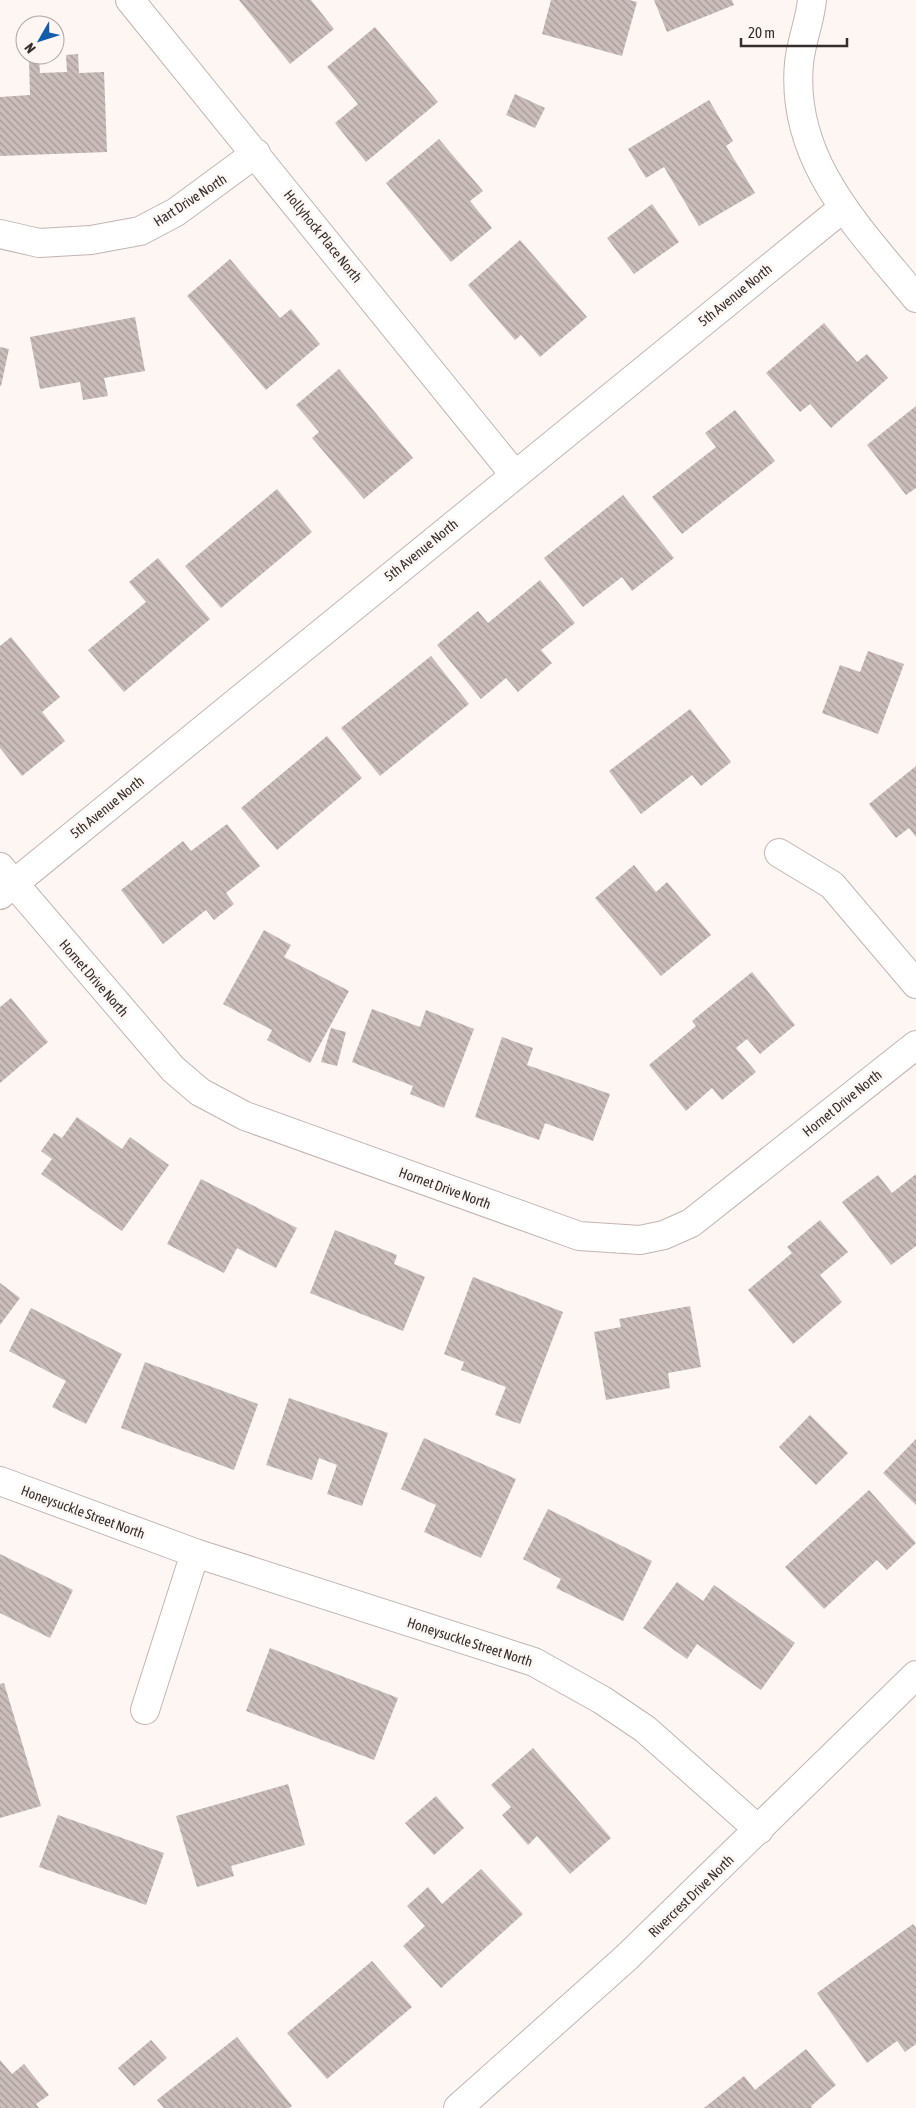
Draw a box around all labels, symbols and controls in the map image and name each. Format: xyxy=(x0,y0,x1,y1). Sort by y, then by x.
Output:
north arrow xyxy=(15,15,65,65)
scale bar xyxy=(741,15,847,47)
text: 20 m xyxy=(748,24,775,41)
text: N xyxy=(21,40,39,56)
street label: Hart Drive North xyxy=(151,171,229,229)
street label: Hollyhock Place North xyxy=(281,186,365,286)
street label: 5th Avenue North xyxy=(695,261,775,329)
street label: 5th Avenue North xyxy=(381,516,461,584)
street label: 5th Avenue North xyxy=(67,773,147,841)
street label: Hornet Drive North xyxy=(56,936,132,1020)
street label: Hornet Drive North xyxy=(799,1066,885,1140)
street label: Hornet Drive North xyxy=(397,1164,493,1212)
street label: Honeysuckle Street North xyxy=(19,1482,147,1542)
street label: Honeysuckle Street North xyxy=(405,1614,535,1670)
street label: Rivercrest Drive North xyxy=(645,1851,737,1941)

